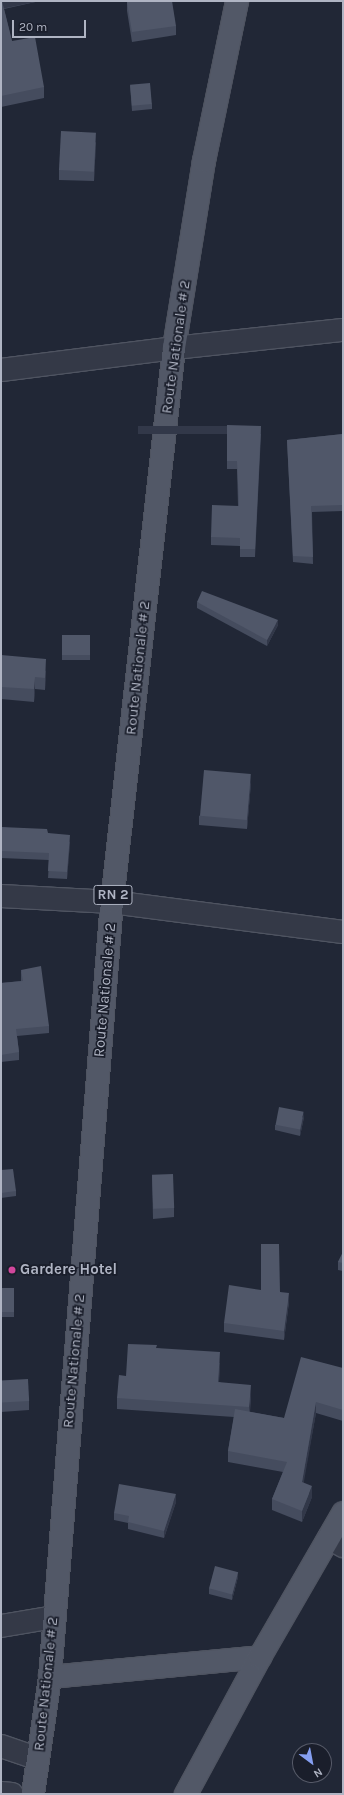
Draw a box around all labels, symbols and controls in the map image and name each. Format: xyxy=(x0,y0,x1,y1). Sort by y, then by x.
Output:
scale bar xyxy=(14,12,88,38)
text: 20 m xyxy=(19,20,47,34)
street label: Route Nationale # 2 xyxy=(158,279,194,415)
street label: Route Nationale # 2 xyxy=(122,600,154,736)
road number: RN 2 xyxy=(93,883,133,907)
street label: Route Nationale # 2 xyxy=(90,922,120,1058)
place label: Gardere Hotel xyxy=(20,1261,117,1279)
marker: Gardere Hotel xyxy=(7,1265,17,1275)
street label: Route Nationale # 2 xyxy=(59,1293,89,1429)
street label: Route Nationale # 2 xyxy=(30,1616,62,1752)
north arrow xyxy=(292,1743,332,1783)
text: N xyxy=(311,1765,325,1780)

